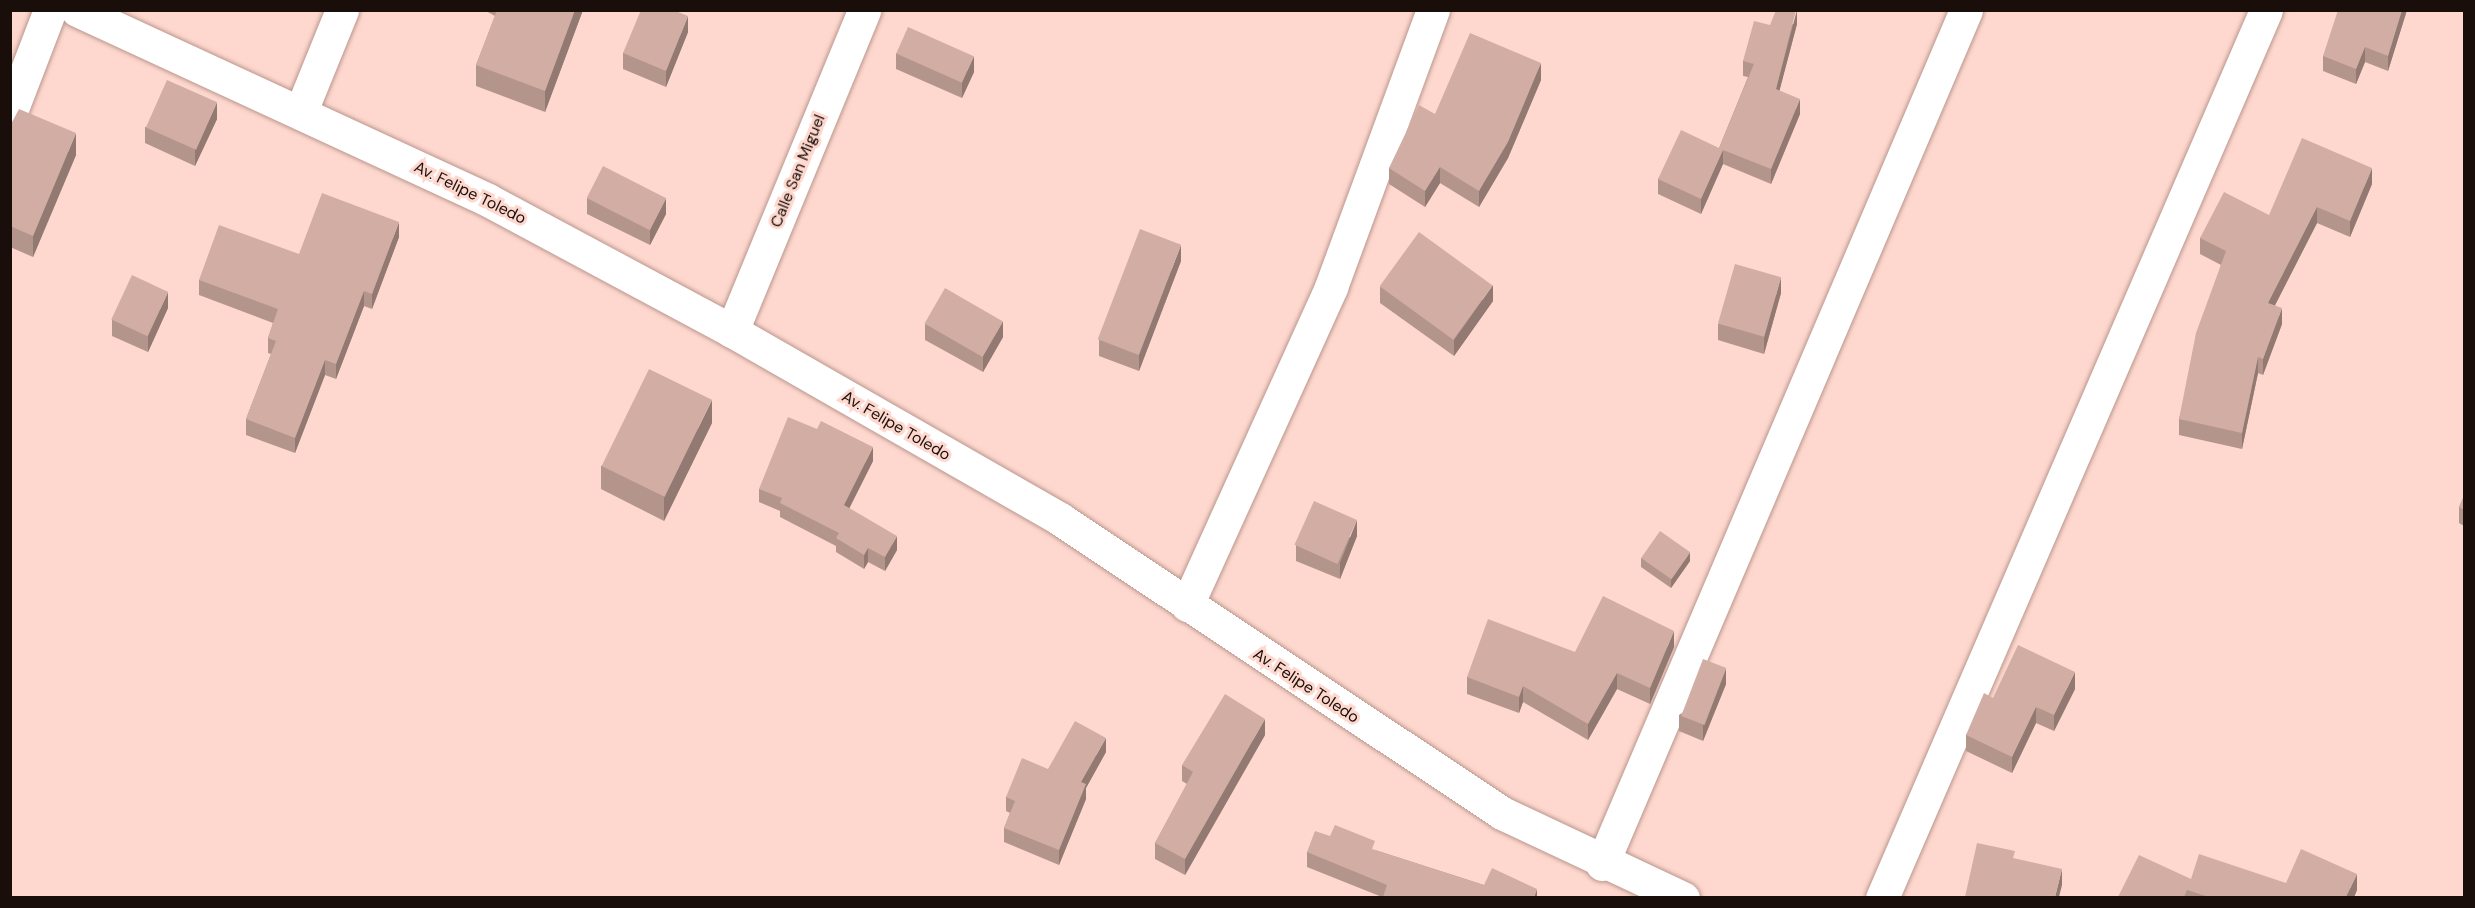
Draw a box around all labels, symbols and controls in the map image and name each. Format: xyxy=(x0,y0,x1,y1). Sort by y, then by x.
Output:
street label: Calle San Miguel xyxy=(767,112,829,230)
street label: Av. Felipe Toledo xyxy=(411,158,529,228)
street label: Av. Felipe Toledo xyxy=(838,387,954,465)
street label: Av. Felipe Toledo xyxy=(1249,645,1363,727)

